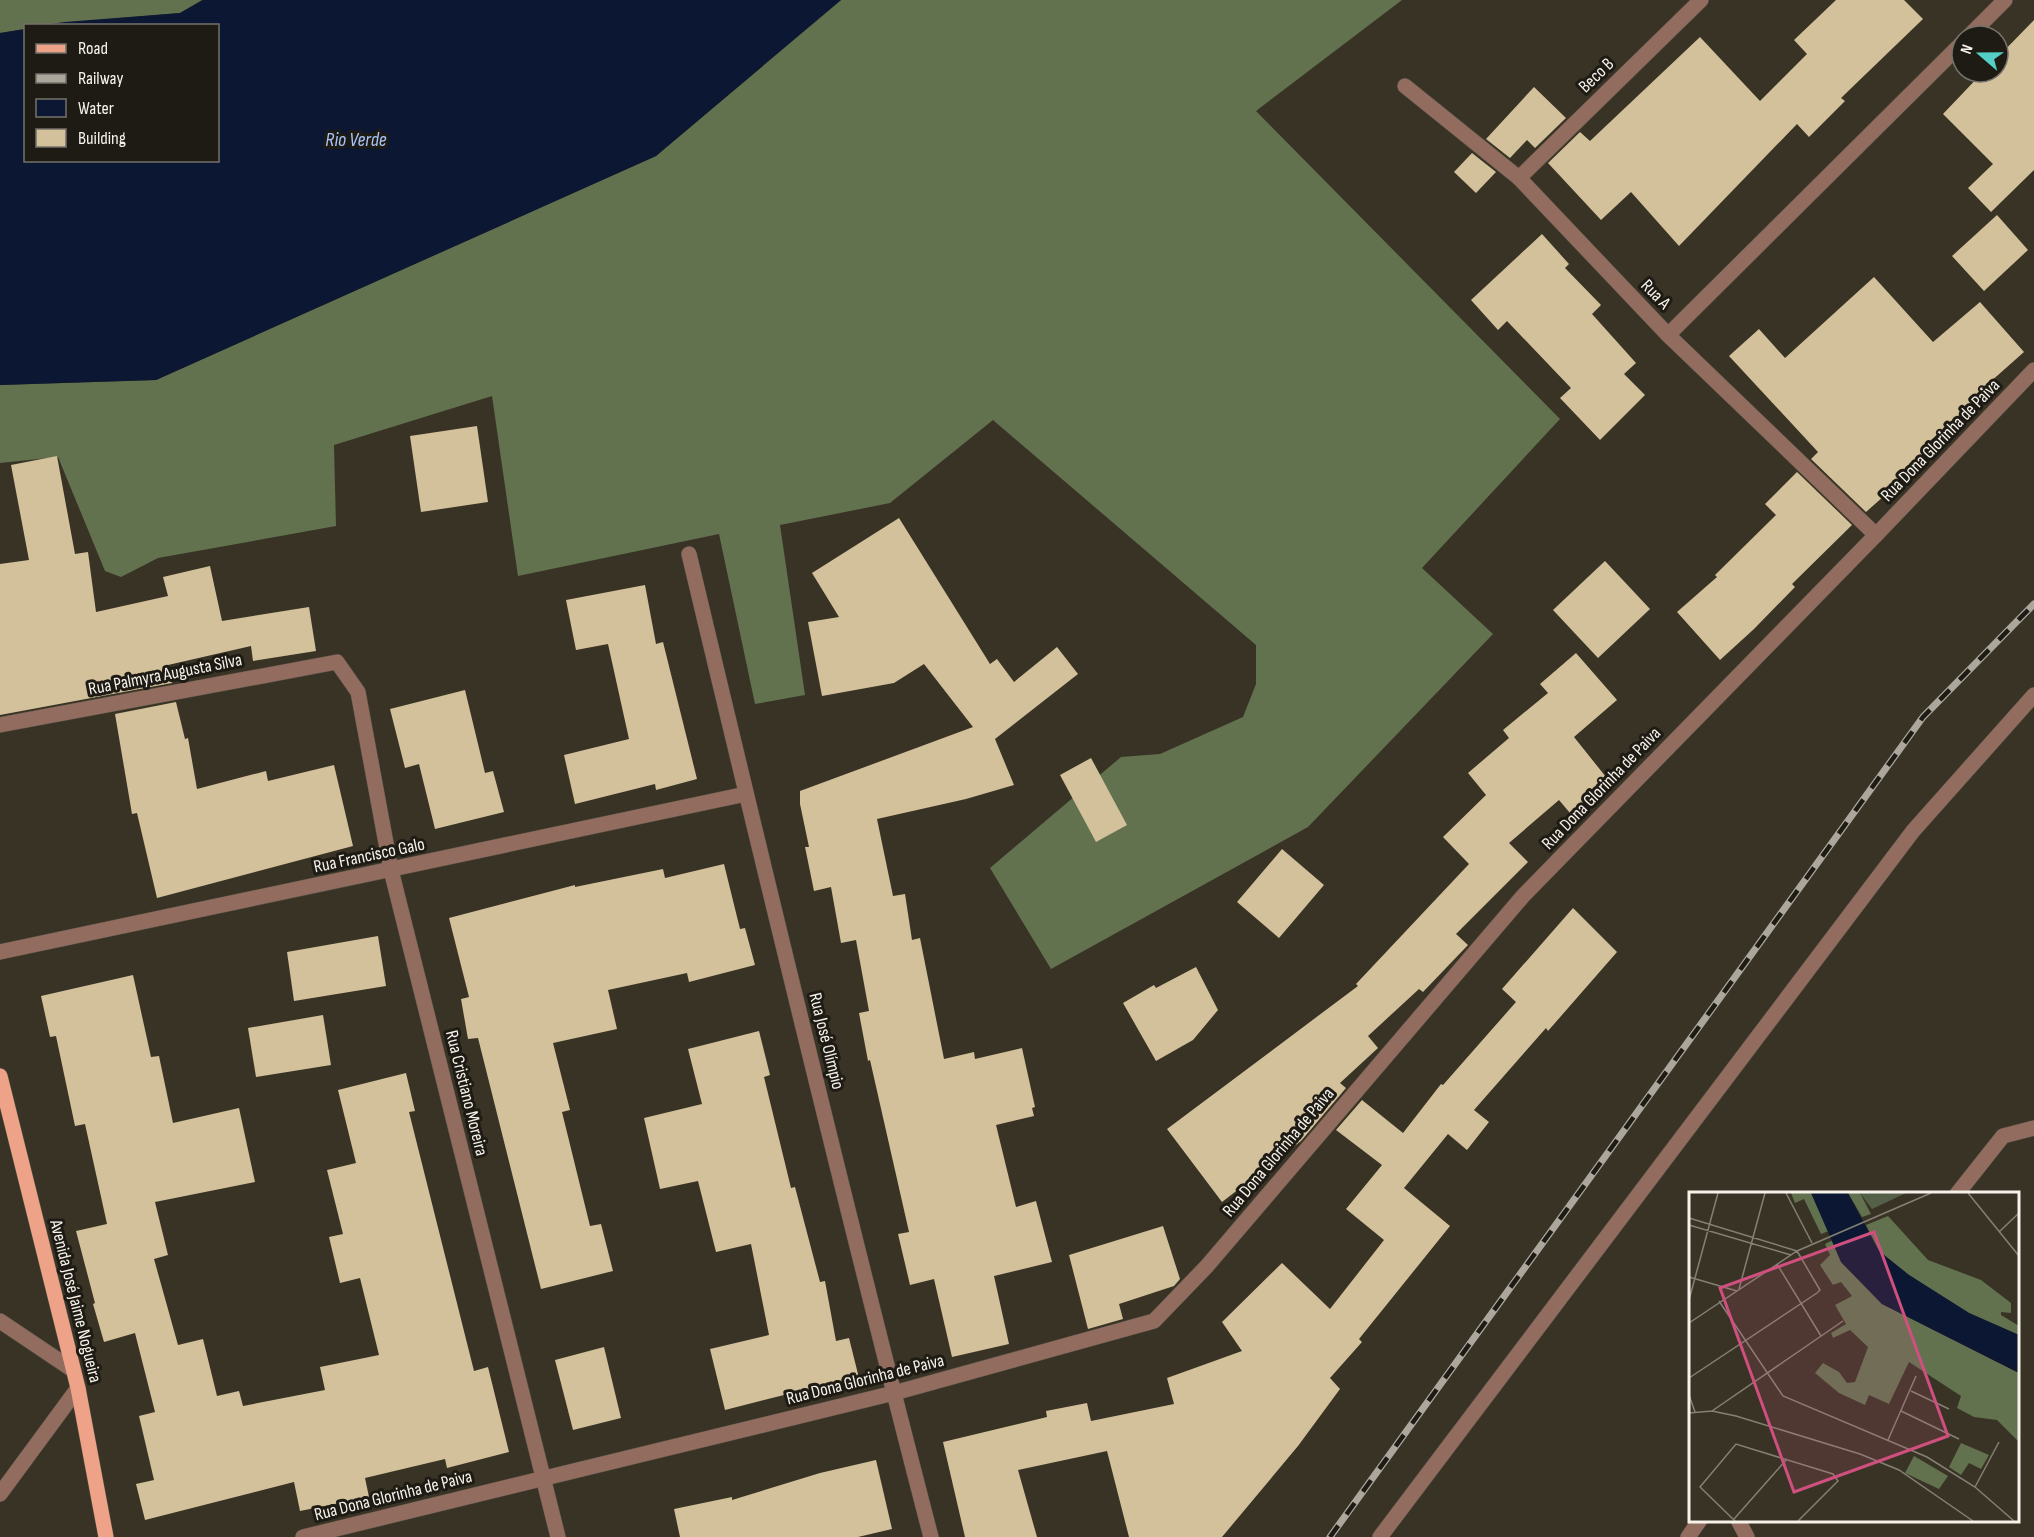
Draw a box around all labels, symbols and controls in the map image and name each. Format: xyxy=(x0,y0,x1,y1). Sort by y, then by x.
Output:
legend xyxy=(24,24,219,162)
north arrow xyxy=(1950,24,2010,84)
text: Road xyxy=(78,38,108,59)
text: N xyxy=(1957,42,1978,57)
street label: Beco B xyxy=(1574,54,1618,97)
text: Railway xyxy=(78,68,123,89)
text: Water xyxy=(78,98,114,119)
text: Building xyxy=(78,128,126,149)
water label: Rio Verde xyxy=(325,128,387,152)
street label: Rua A xyxy=(1637,275,1675,314)
street label: Rua Dona Glorinha de Paiva xyxy=(1877,375,2004,506)
street label: Rua Palmyra Augusta Silva xyxy=(87,649,244,700)
street label: Rua Dona Glorinha de Paiva xyxy=(1538,723,1665,854)
street label: Rua Francisco Galo xyxy=(312,833,427,878)
street label: Rua José Olímpio xyxy=(804,991,849,1092)
street label: Rua Cristiano Moreira xyxy=(441,1028,492,1158)
street label: Rua Dona Glorinha de Paiva xyxy=(1218,1084,1338,1221)
inset map xyxy=(1689,1192,2019,1522)
street label: Avenida José Jaime Nogueira xyxy=(45,1217,106,1385)
street label: Rua Dona Glorinha de Paiva xyxy=(784,1350,946,1409)
street label: Rua Dona Glorinha de Paiva xyxy=(312,1466,474,1525)

